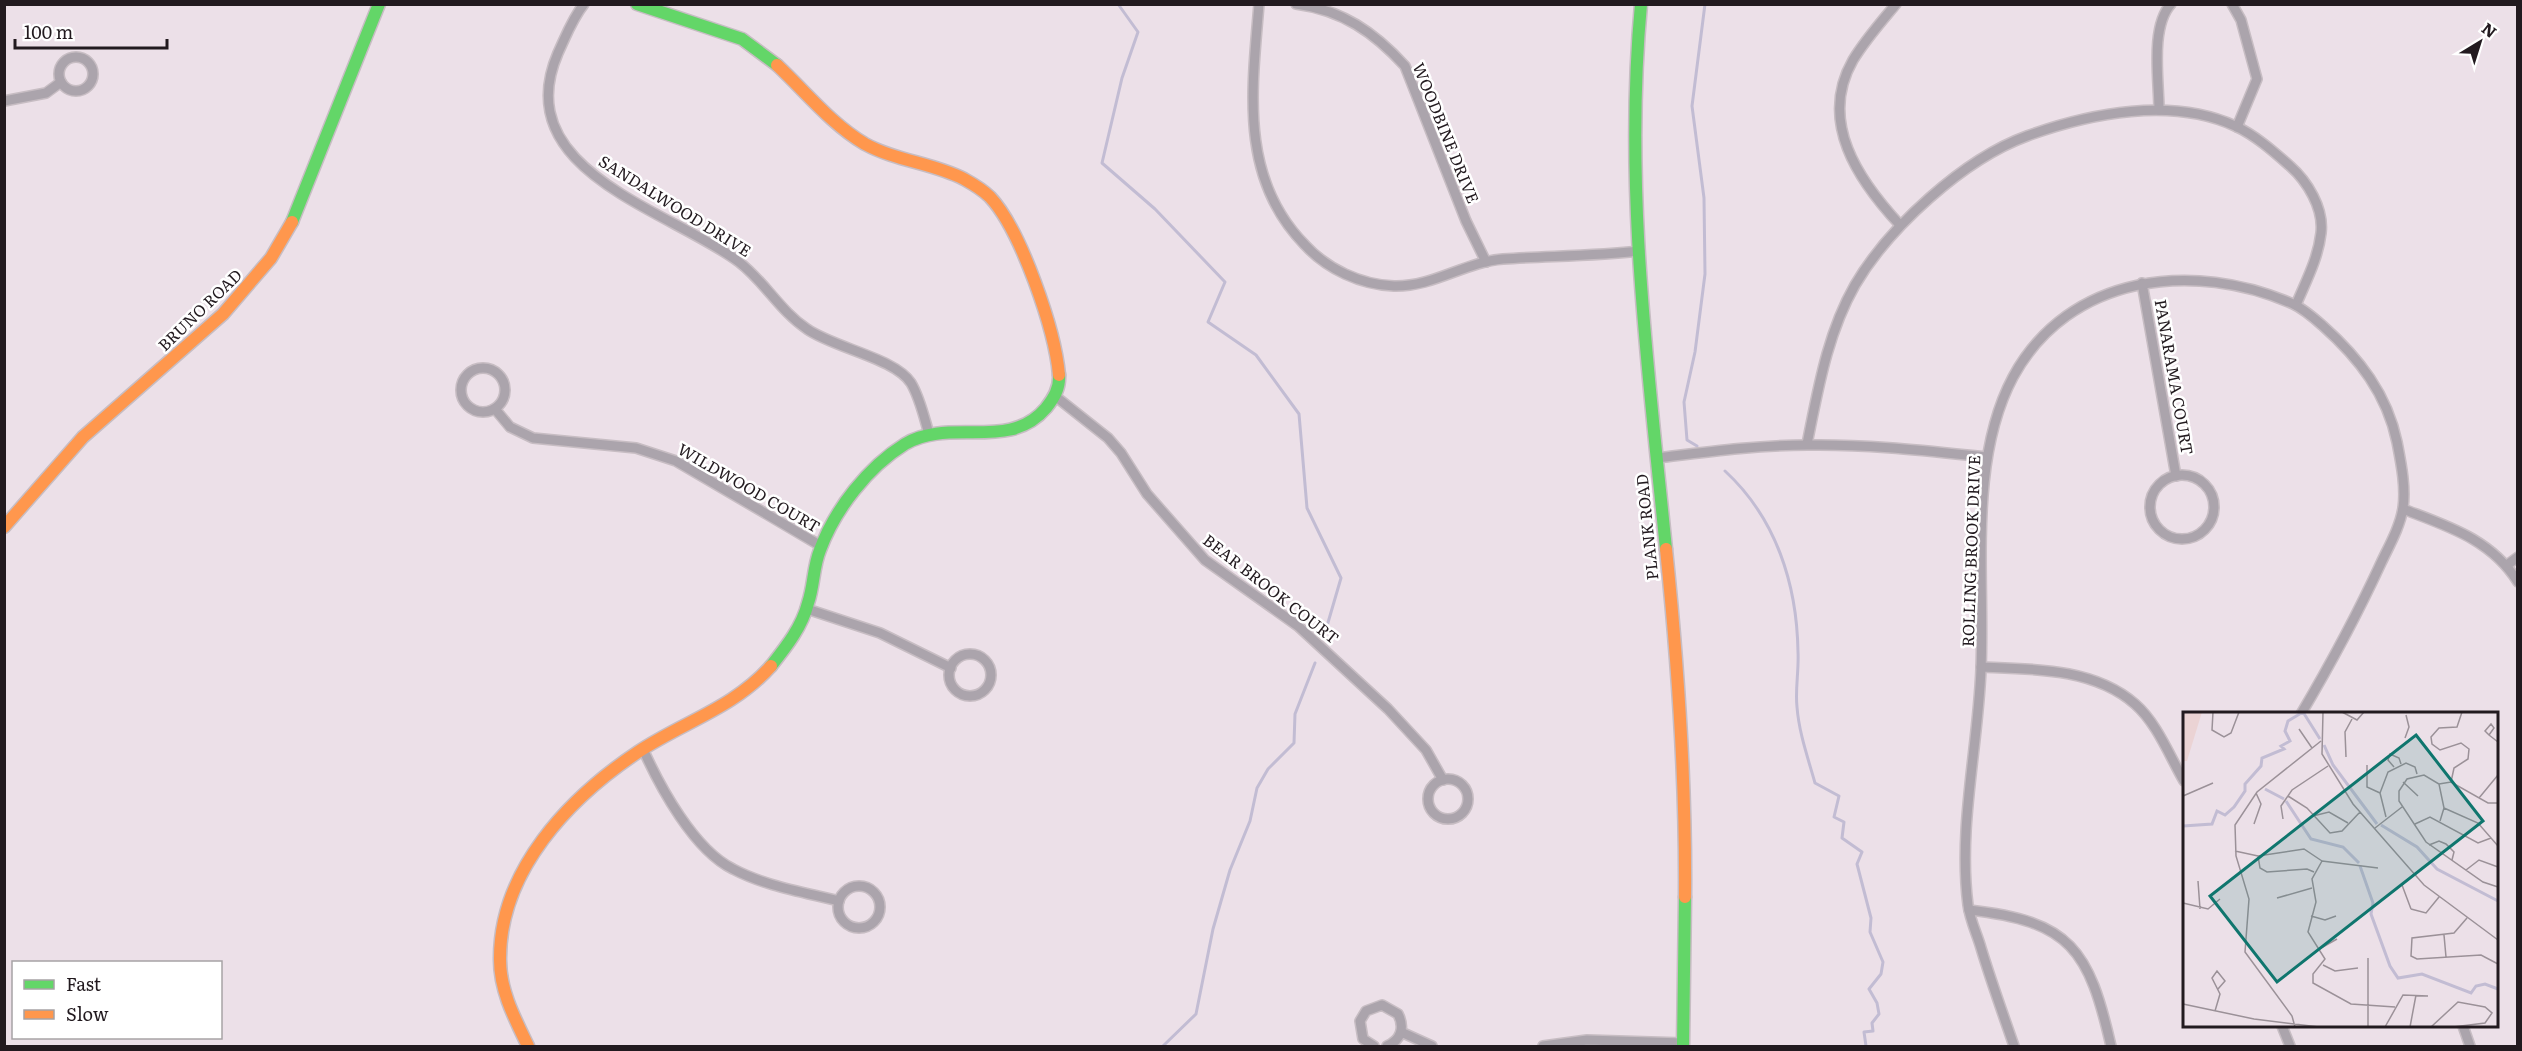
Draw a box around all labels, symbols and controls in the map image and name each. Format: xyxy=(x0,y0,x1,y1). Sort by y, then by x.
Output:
scale bar xyxy=(15,12,166,50)
north arrow xyxy=(2450,12,2510,72)
text: N xyxy=(2477,16,2503,43)
text: 100 m xyxy=(24,18,73,45)
street label: WOODBINE DRIVE xyxy=(1408,59,1486,207)
street label: SANDALWOOD DRIVE xyxy=(595,148,756,262)
street label: BRUNO ROAD xyxy=(152,263,247,356)
street label: PANARAMA COURT xyxy=(2150,297,2201,457)
street label: WILDWOOD COURT xyxy=(674,436,826,538)
street label: ROLLING BROOK DRIVE xyxy=(1955,455,1985,647)
street label: PLANK ROAD xyxy=(1628,473,1664,581)
street label: BEAR BROOK COURT xyxy=(1199,527,1345,649)
inset map xyxy=(2183,712,2498,1027)
legend xyxy=(12,961,222,1039)
text: Fast xyxy=(66,970,102,997)
text: Slow xyxy=(66,1000,109,1027)

